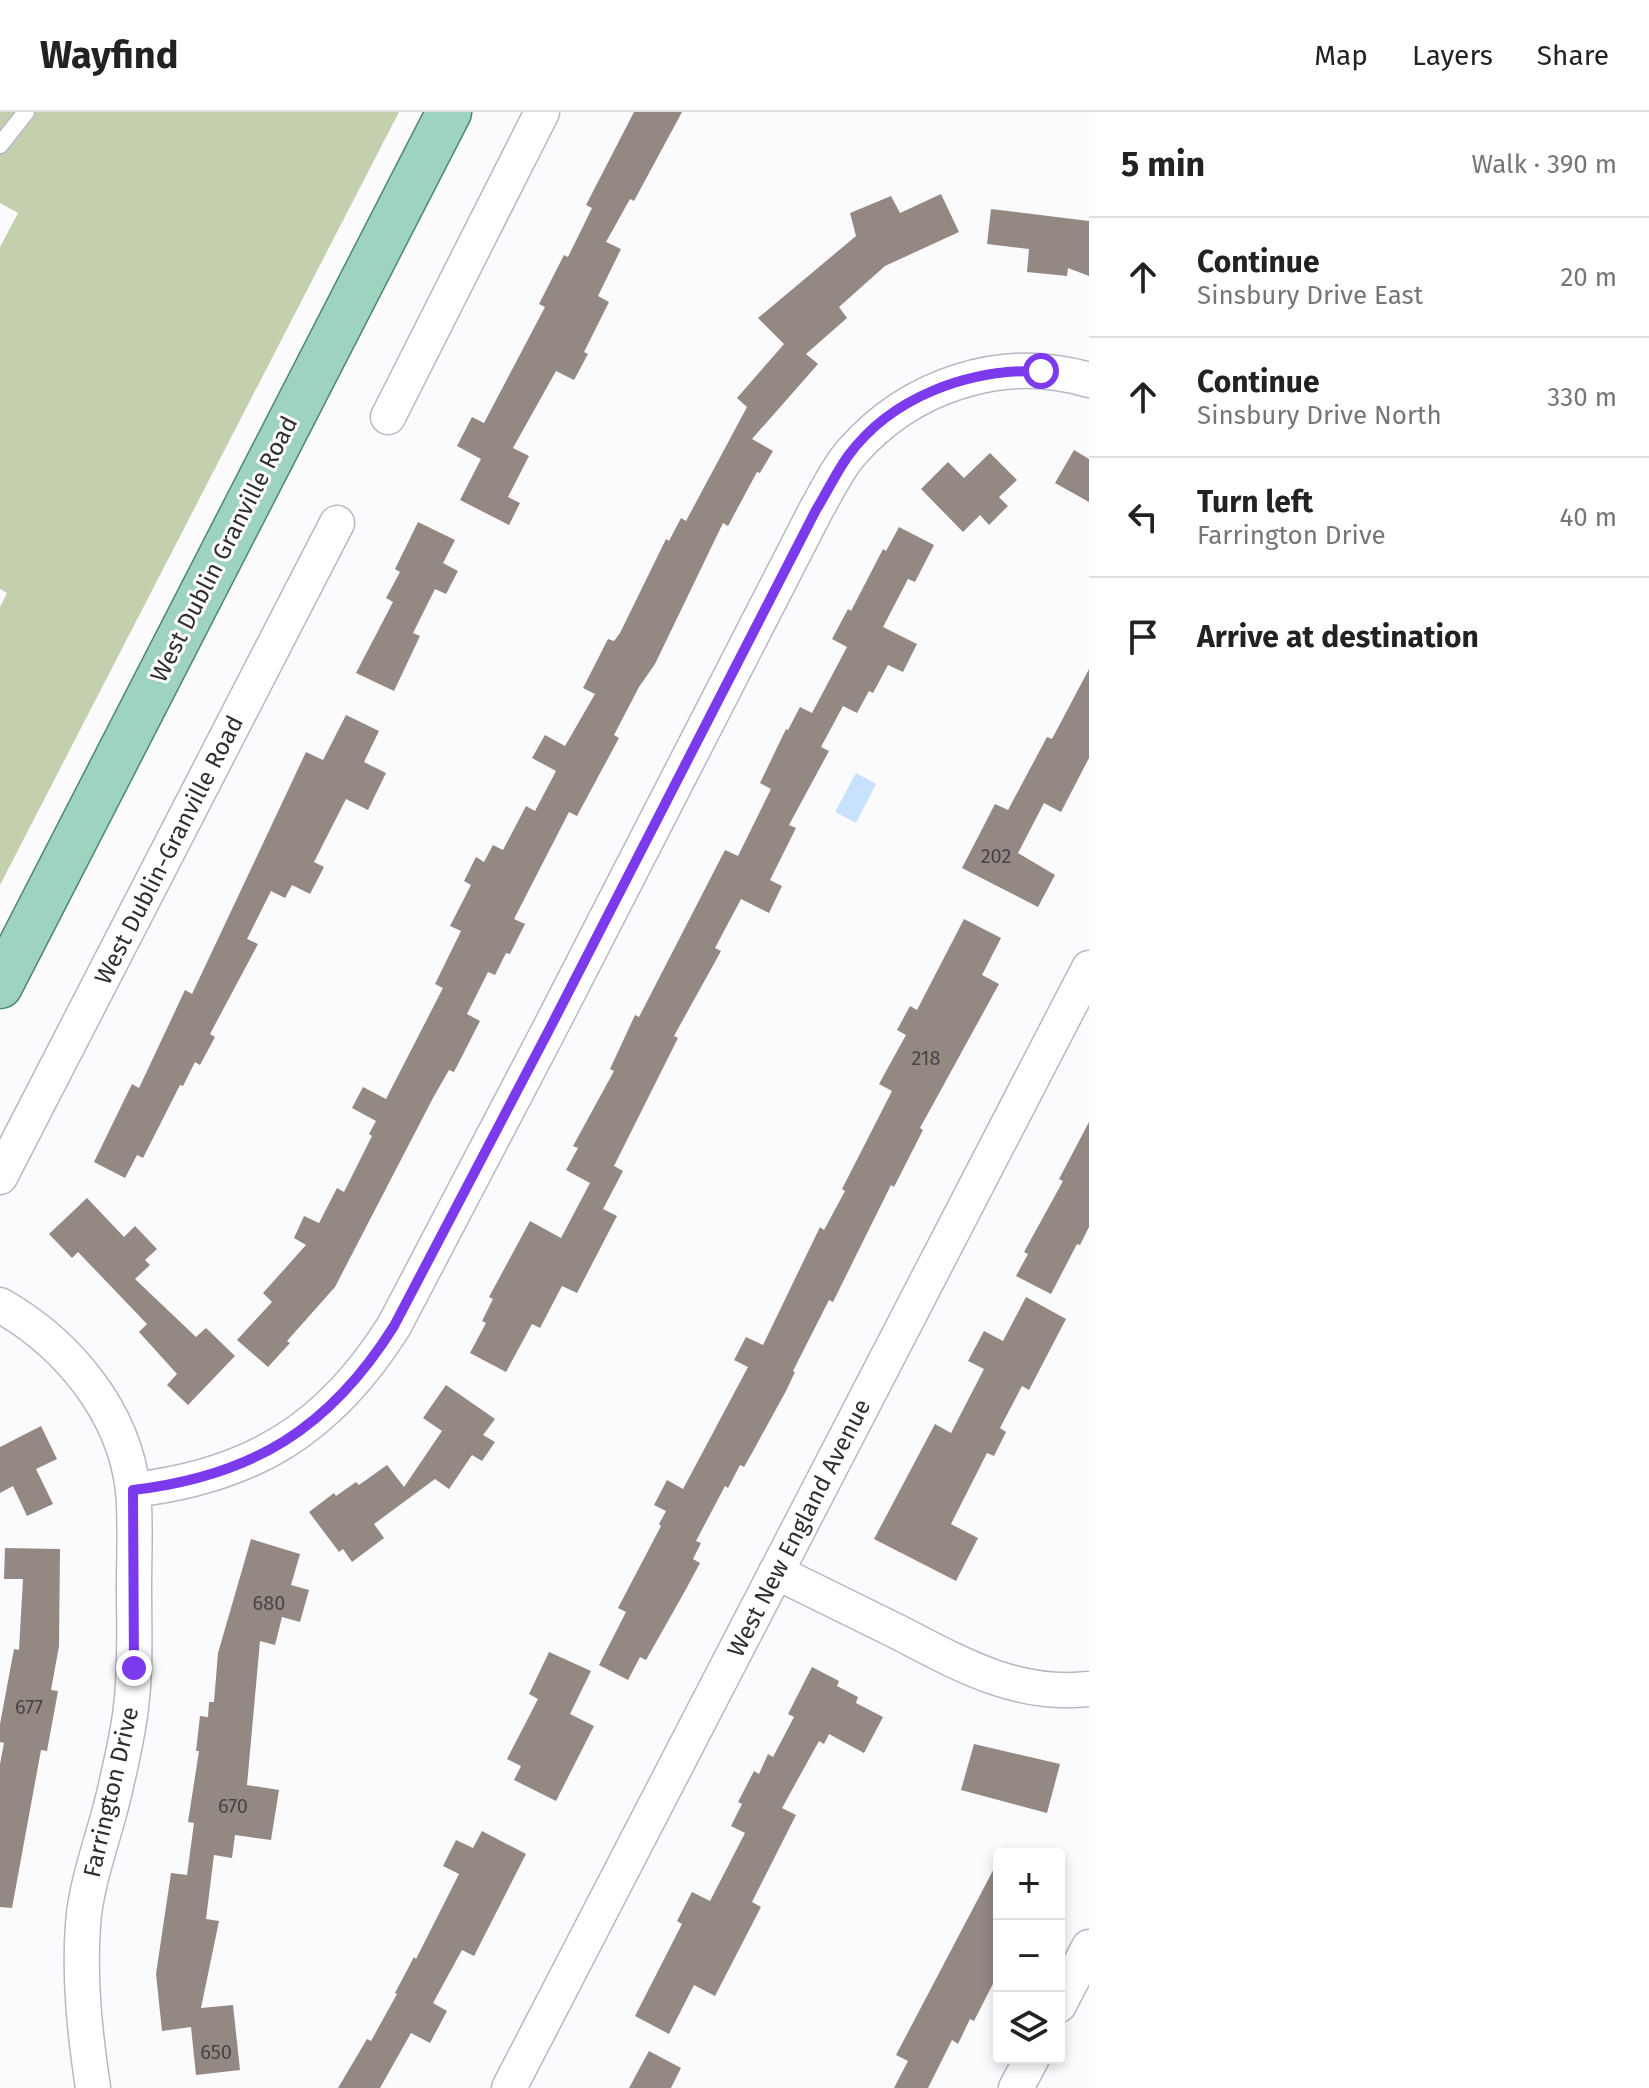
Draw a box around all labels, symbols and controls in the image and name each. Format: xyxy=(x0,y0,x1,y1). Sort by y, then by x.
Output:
text: Wayfind xyxy=(40,32,178,78)
text: Map xyxy=(1314,39,1368,72)
text: Layers xyxy=(1412,39,1493,72)
text: Share xyxy=(1537,39,1609,72)
text: 5 min xyxy=(1121,144,1205,185)
text: Walk · 390 m xyxy=(1471,149,1617,180)
text: Continue xyxy=(1197,244,1320,280)
icon: ahead xyxy=(1121,255,1165,299)
text: 20 m xyxy=(1560,262,1617,293)
text: Sinsbury Drive East xyxy=(1197,280,1423,311)
route start xyxy=(1023,353,1059,389)
text: Continue xyxy=(1197,364,1320,400)
icon: ahead xyxy=(1121,375,1165,419)
text: 330 m xyxy=(1547,382,1617,413)
text: Sinsbury Drive North xyxy=(1197,400,1442,431)
street label: West Dublin Granville Road xyxy=(145,411,303,687)
text: Turn left xyxy=(1197,484,1313,520)
icon: left xyxy=(1121,495,1165,539)
text: 40 m xyxy=(1559,502,1617,533)
text: Farrington Drive xyxy=(1197,520,1386,551)
icon: arrive xyxy=(1121,615,1165,659)
text: Arrive at destination xyxy=(1197,619,1479,655)
street label: West Dublin-Granville Road xyxy=(89,711,249,989)
house number: 202 xyxy=(981,844,1011,868)
house number: 218 xyxy=(911,1046,941,1070)
street label: West New England Avenue xyxy=(722,1394,876,1662)
house number: 680 xyxy=(253,1591,285,1615)
route end xyxy=(116,1650,152,1686)
house number: 677 xyxy=(15,1695,43,1719)
street label: Farrington Drive xyxy=(78,1704,144,1880)
house number: 670 xyxy=(218,1794,248,1818)
map controls xyxy=(993,1848,1065,2064)
button: + xyxy=(993,1848,1065,1920)
button: − xyxy=(993,1920,1065,1992)
button: layers xyxy=(993,1992,1065,2064)
house number: 650 xyxy=(200,2040,232,2064)

